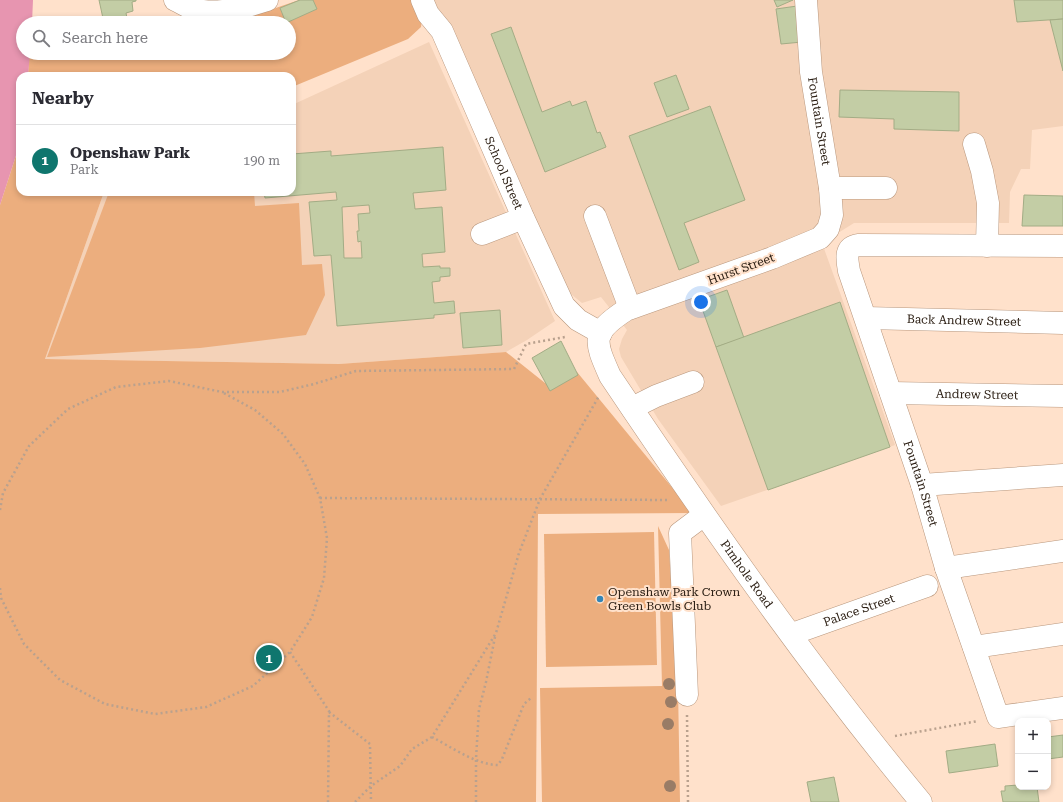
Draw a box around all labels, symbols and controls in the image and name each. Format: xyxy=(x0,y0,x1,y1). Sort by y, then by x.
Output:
search box xyxy=(16,16,296,60)
icon: search xyxy=(30,27,52,49)
text: Search here xyxy=(62,29,148,47)
street label: Fountain Street xyxy=(805,76,833,167)
text: Nearby xyxy=(32,88,94,108)
street label: School Street xyxy=(482,134,526,212)
text: Openshaw Park xyxy=(70,144,190,162)
text: 1 xyxy=(41,153,49,168)
text: 190 m xyxy=(243,153,280,168)
text: Park xyxy=(70,162,99,177)
street label: Hurst Street xyxy=(706,250,777,288)
your location xyxy=(691,292,711,312)
street label: Back Andrew Street xyxy=(907,312,1022,329)
street label: Andrew Street xyxy=(936,387,1019,402)
street label: Fountain Street xyxy=(900,439,941,529)
street label: Pimhole Road xyxy=(718,537,776,611)
place label: Openshaw Park Crown Green Bowls Club xyxy=(608,585,740,613)
street label: Palace Street xyxy=(821,591,897,629)
marker: Openshaw Park Crown Green Bowls Club xyxy=(595,594,605,604)
pin: 1 xyxy=(256,643,282,673)
map controls xyxy=(1015,718,1051,790)
button: + xyxy=(1015,718,1051,754)
button: − xyxy=(1015,754,1051,790)

